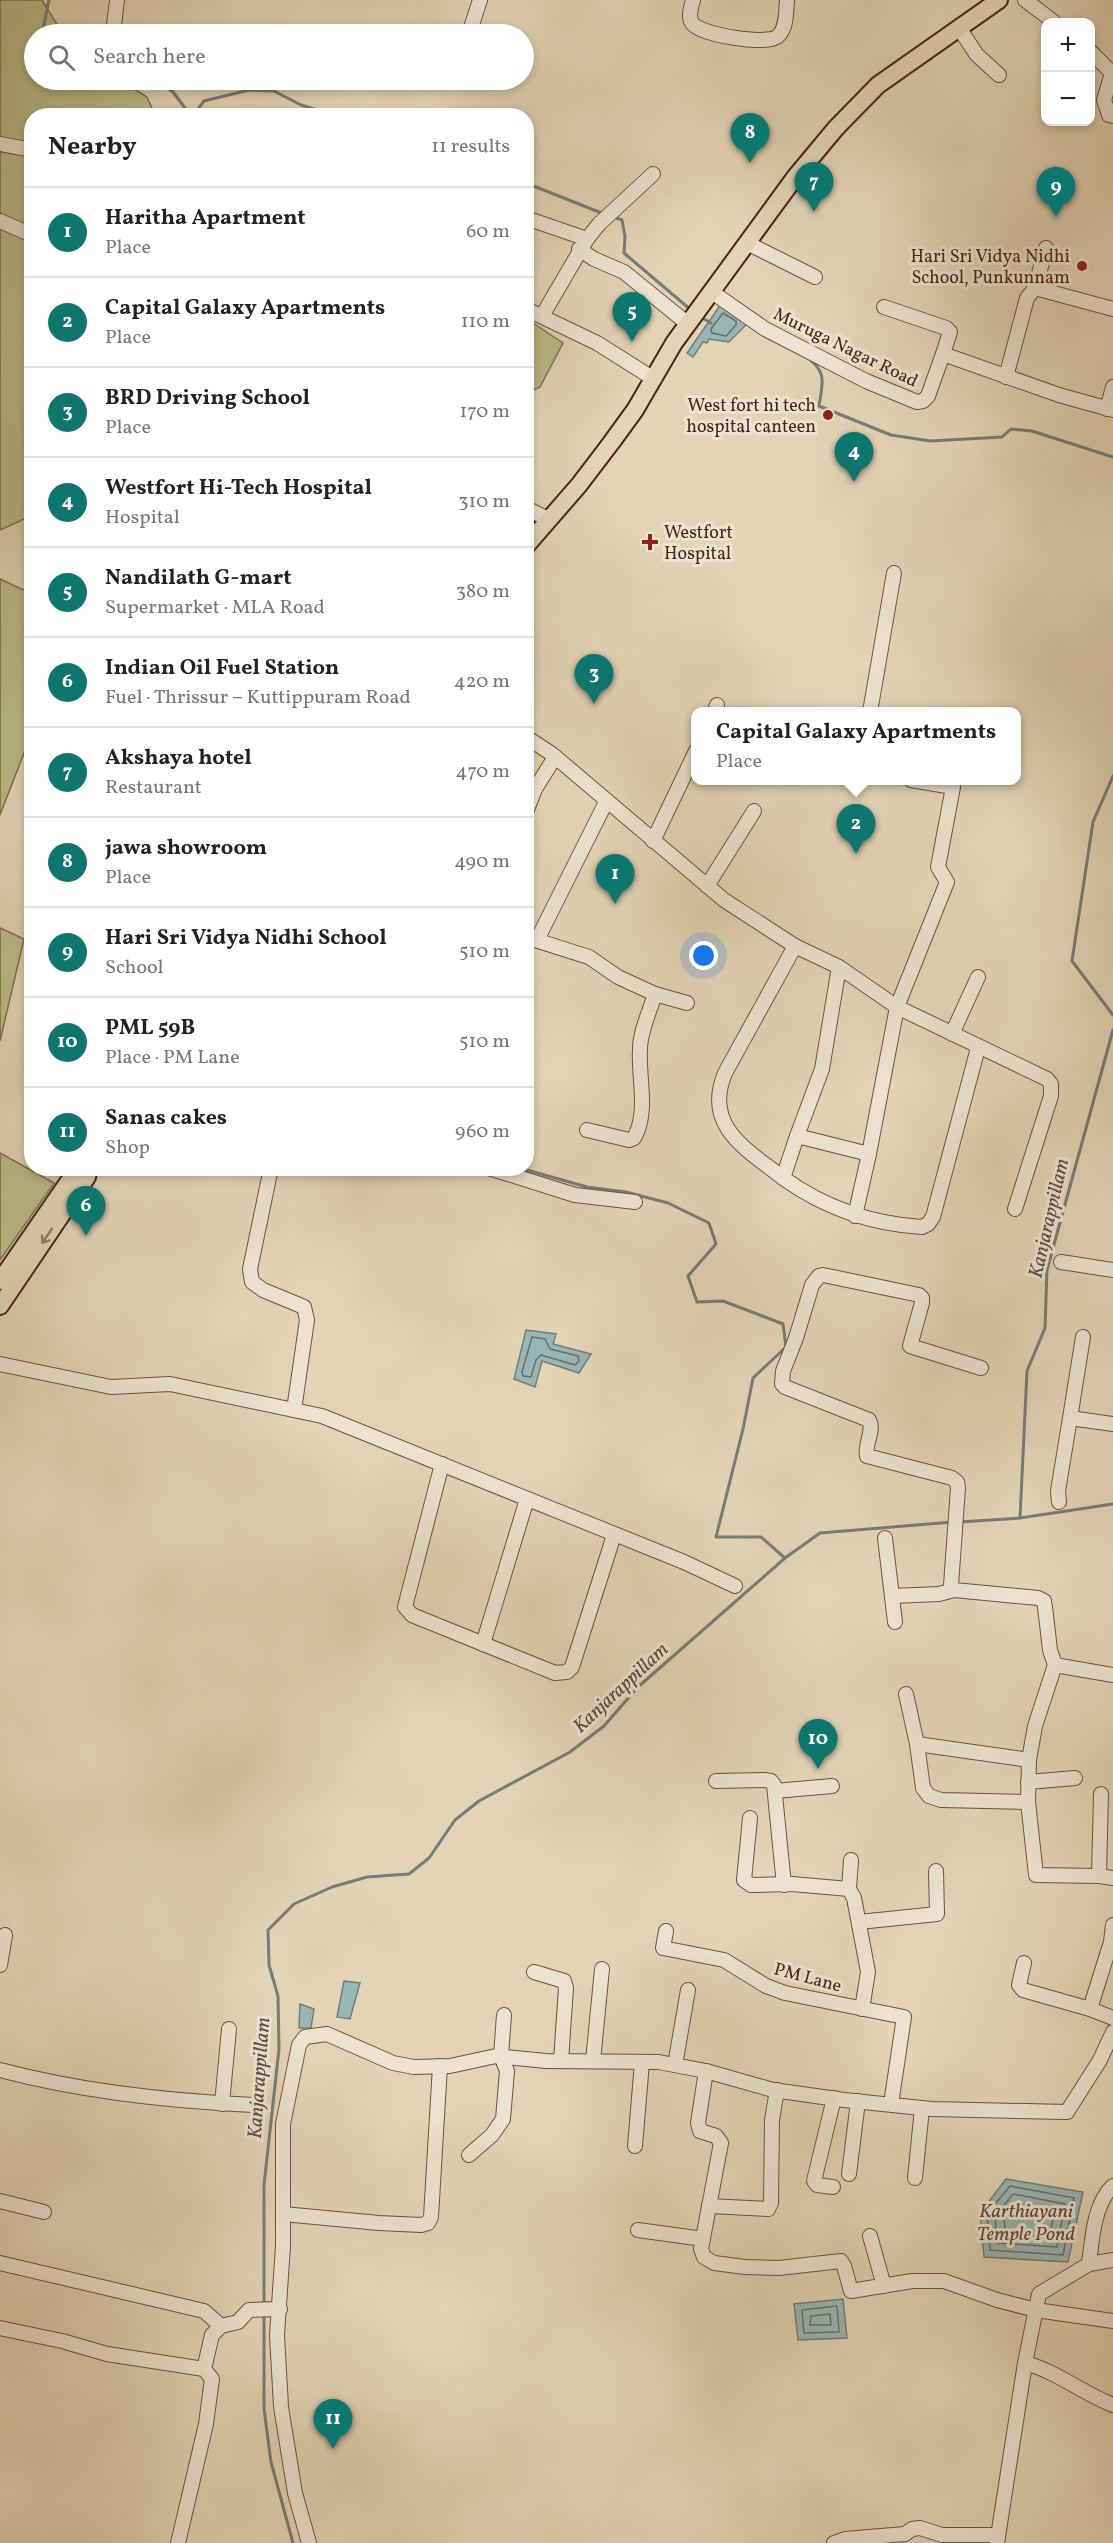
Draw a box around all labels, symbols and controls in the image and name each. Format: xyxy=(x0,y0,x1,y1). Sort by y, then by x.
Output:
map controls xyxy=(1041,18,1095,126)
button: + xyxy=(1041,18,1095,72)
search box xyxy=(24,24,534,90)
icon: search xyxy=(45,41,78,74)
text: Search here xyxy=(93,42,206,73)
button: − xyxy=(1041,72,1095,126)
pin: 8 xyxy=(730,114,770,163)
text: Nearby xyxy=(48,129,137,165)
text: 11 results xyxy=(431,133,510,161)
pin: 7 xyxy=(794,162,834,212)
pin: 9 xyxy=(1036,168,1076,217)
text: Haritha Apartment xyxy=(105,203,306,234)
text: 1 xyxy=(63,218,72,246)
text: 60 m xyxy=(466,218,510,246)
text: Place xyxy=(105,234,151,262)
place label: Hari Sri Vidya Nidhi School, Punkunnam xyxy=(911,245,1070,291)
marker: Hari Sri Vidya Nidhi School, Punkunnam xyxy=(1075,259,1089,273)
pin: 5 xyxy=(612,292,652,342)
text: Capital Galaxy Apartments xyxy=(105,293,385,324)
street label: Muruga Nagar Road xyxy=(769,302,922,394)
text: 2 xyxy=(62,308,73,336)
text: 110 m xyxy=(461,308,510,336)
text: Place xyxy=(105,324,151,352)
text: BRD Driving School xyxy=(105,383,310,414)
place label: West fort hi tech hospital canteen xyxy=(686,394,816,440)
text: 3 xyxy=(62,398,73,426)
text: 170 m xyxy=(460,398,510,426)
marker: West fort hi tech hospital canteen xyxy=(821,408,835,422)
text: Place xyxy=(105,414,151,442)
pin: 4 xyxy=(834,432,874,482)
text: Westfort Hi-Tech Hospital xyxy=(105,473,372,504)
text: 4 xyxy=(61,488,74,516)
text: 310 m xyxy=(458,488,510,516)
text: Hospital xyxy=(105,504,180,532)
place label: Westfort Hospital xyxy=(664,521,733,567)
marker: Westfort Hospital xyxy=(641,533,659,551)
text: Nandilath G-mart xyxy=(105,563,291,594)
text: 5 xyxy=(63,578,72,606)
text: 380 m xyxy=(456,578,510,606)
text: Supermarket · MLA Road xyxy=(105,594,325,622)
text: Indian Oil Fuel Station xyxy=(105,653,339,684)
pin: 3 xyxy=(574,654,614,704)
text: 6 xyxy=(62,668,73,696)
text: 420 m xyxy=(454,668,510,696)
text: Fuel · Thrissur – Kuttippuram Road xyxy=(105,684,411,712)
popup xyxy=(691,707,1021,785)
text: Capital Galaxy Apartments xyxy=(716,717,996,748)
text: Akshaya hotel xyxy=(105,743,252,774)
text: Place xyxy=(716,748,762,776)
text: 7 xyxy=(63,758,72,786)
text: 470 m xyxy=(455,758,510,786)
text: Restaurant xyxy=(105,774,202,802)
pin: 2 xyxy=(836,804,876,854)
text: jawa showroom xyxy=(105,833,267,864)
text: 8 xyxy=(62,848,73,876)
text: 490 m xyxy=(454,848,510,876)
pin: 1 xyxy=(596,854,634,904)
text: Place xyxy=(105,864,151,892)
text: Hari Sri Vidya Nidhi School xyxy=(105,923,387,954)
text: 9 xyxy=(62,938,73,966)
text: 510 m xyxy=(459,938,510,966)
your location xyxy=(689,941,718,970)
text: School xyxy=(105,954,163,982)
text: PML 59B xyxy=(105,1013,195,1044)
text: 10 xyxy=(57,1028,78,1056)
text: 510 m xyxy=(459,1028,510,1056)
text: Place · PM Lane xyxy=(105,1044,240,1072)
text: Sanas cakes xyxy=(105,1103,227,1134)
text: 11 xyxy=(59,1118,76,1146)
text: 960 m xyxy=(455,1118,510,1146)
text: Shop xyxy=(105,1134,150,1162)
water label: Kanjarappillam xyxy=(1023,1156,1077,1281)
pin: 6 xyxy=(66,1186,106,1236)
one-way arrow xyxy=(41,1227,53,1244)
water label: Kanjarappillam xyxy=(567,1637,676,1740)
pin: 10 xyxy=(798,1720,838,1769)
street label: PM Lane xyxy=(771,1957,844,1999)
water label: Kanjarappillam xyxy=(242,2016,278,2140)
water label: Karthiayani Temple Pond xyxy=(977,2198,1075,2249)
pin: 11 xyxy=(314,2400,352,2449)

